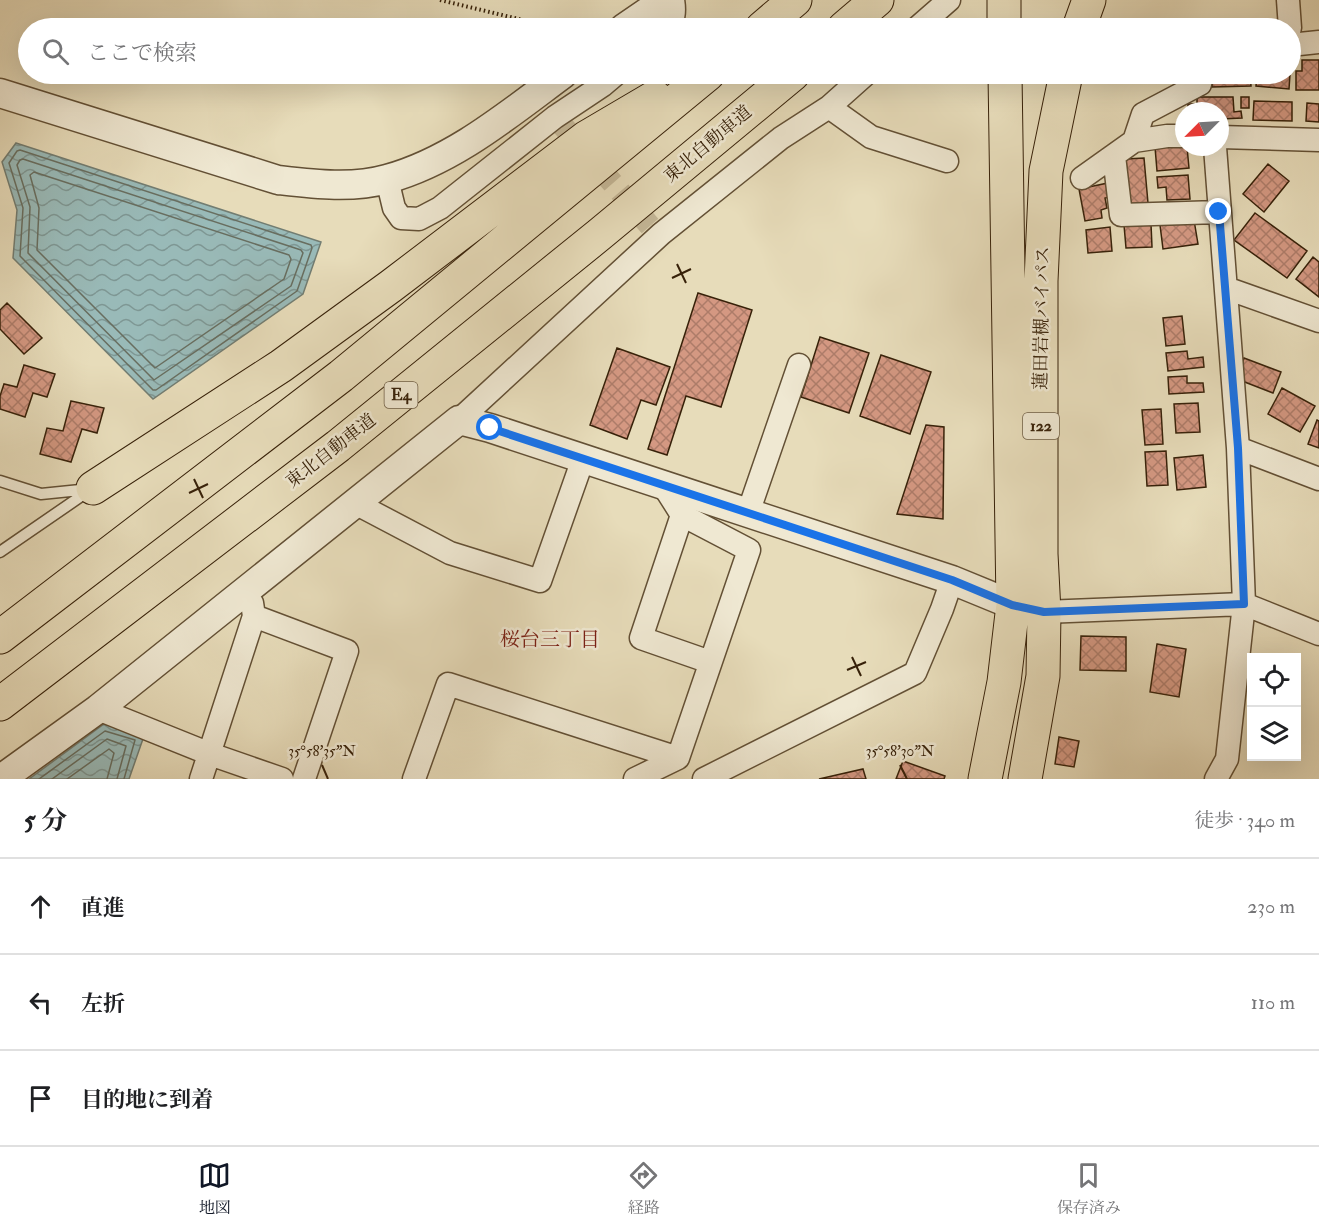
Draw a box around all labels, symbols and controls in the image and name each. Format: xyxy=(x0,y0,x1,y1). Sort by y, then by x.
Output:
search box xyxy=(18,18,1301,84)
icon: search xyxy=(39,35,72,68)
text: ここで検索 xyxy=(87,39,197,67)
street label: 東北自動車道 xyxy=(659,100,757,188)
north arrow xyxy=(1175,102,1229,156)
route end xyxy=(1205,198,1231,224)
street label: 蓮田岩槻バイパス xyxy=(1029,246,1055,390)
road number: E4 xyxy=(384,382,418,408)
street label: 東北自動車道 xyxy=(281,409,381,493)
road number: 122 xyxy=(1023,413,1059,439)
route start xyxy=(476,414,502,440)
district label: 桜台三丁目 xyxy=(500,627,600,652)
map controls xyxy=(1247,653,1301,761)
button: locate xyxy=(1247,653,1301,707)
button: layers xyxy=(1247,707,1301,761)
text: 35°58'35"N xyxy=(288,742,356,761)
text: 35°58'30"N xyxy=(866,742,935,761)
text: 5 分 xyxy=(24,805,67,837)
text: 徒歩 · 340 m xyxy=(1194,808,1295,833)
icon: ahead xyxy=(24,890,57,923)
text: 直進 xyxy=(81,894,125,922)
text: 230 m xyxy=(1247,894,1295,919)
icon: left xyxy=(24,986,57,1019)
text: 左折 xyxy=(81,990,125,1018)
text: 110 m xyxy=(1251,990,1295,1015)
icon: arrive xyxy=(24,1082,57,1115)
text: 目的地に到着 xyxy=(81,1086,213,1114)
tab: 地図 xyxy=(198,1159,231,1218)
tab: 経路 xyxy=(627,1159,660,1218)
tab: 保存済み xyxy=(1057,1159,1121,1218)

